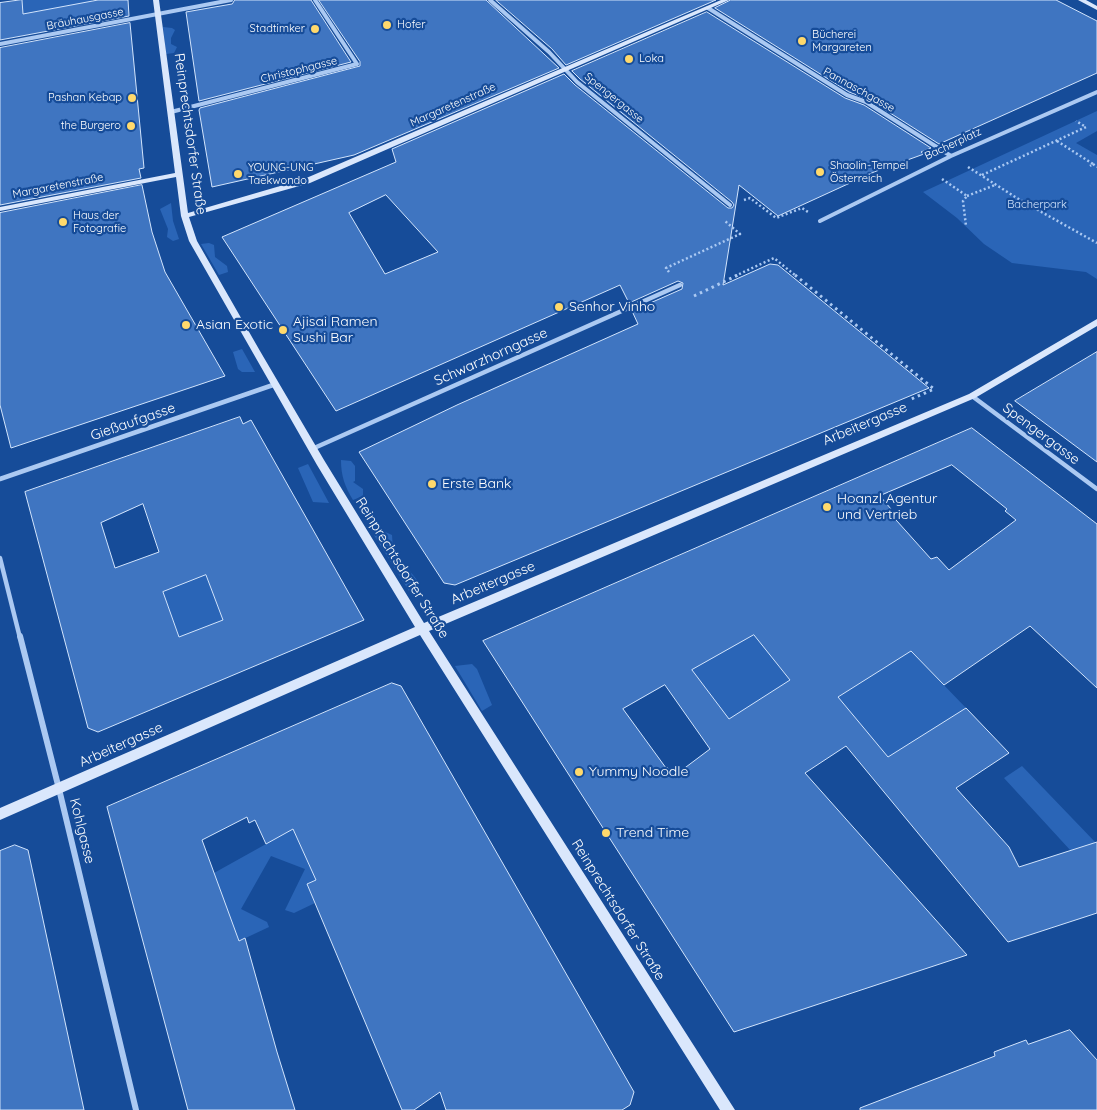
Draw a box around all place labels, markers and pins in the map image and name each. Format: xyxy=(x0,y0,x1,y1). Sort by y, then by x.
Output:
place label: Hofer xyxy=(397,18,426,32)
marker: Hofer xyxy=(381,19,393,31)
place label: Stadtimker xyxy=(250,22,305,36)
marker: Stadtimker xyxy=(309,23,321,35)
place label: Bücherei Margareten xyxy=(812,28,872,54)
marker: Bücherei Margareten xyxy=(796,35,808,47)
place label: Loka xyxy=(639,52,664,66)
marker: Loka xyxy=(623,53,635,65)
place label: Pashan Kebap xyxy=(48,91,122,105)
marker: Pashan Kebap xyxy=(126,92,138,104)
place label: the Burgero xyxy=(61,119,121,133)
marker: the Burgero xyxy=(125,120,137,132)
place label: Shaolin-Tempel Österreich xyxy=(830,159,908,185)
place label: YOUNG-UNG Taekwondo xyxy=(248,161,314,187)
marker: Shaolin-Tempel Österreich xyxy=(814,166,826,178)
marker: YOUNG-UNG Taekwondo xyxy=(232,168,244,180)
place label: Haus der Fotografie xyxy=(73,209,126,235)
marker: Haus der Fotografie xyxy=(57,216,69,228)
place label: Senhor Vinho xyxy=(569,299,655,315)
marker: Senhor Vinho xyxy=(553,301,565,313)
place label: Ajisai Ramen Sushi Bar xyxy=(293,314,378,347)
place label: Asian Exotic xyxy=(196,317,273,333)
marker: Asian Exotic xyxy=(180,319,192,331)
marker: Ajisai Ramen Sushi Bar xyxy=(277,324,289,336)
place label: Erste Bank xyxy=(442,476,511,492)
marker: Erste Bank xyxy=(426,478,438,490)
place label: Hoanzl Agentur und Vertrieb xyxy=(837,491,937,524)
marker: Hoanzl Agentur und Vertrieb xyxy=(821,501,833,513)
place label: Yummy Noodle xyxy=(589,764,688,780)
marker: Yummy Noodle xyxy=(573,766,585,778)
place label: Trend Time xyxy=(616,825,689,841)
marker: Trend Time xyxy=(600,827,612,839)

